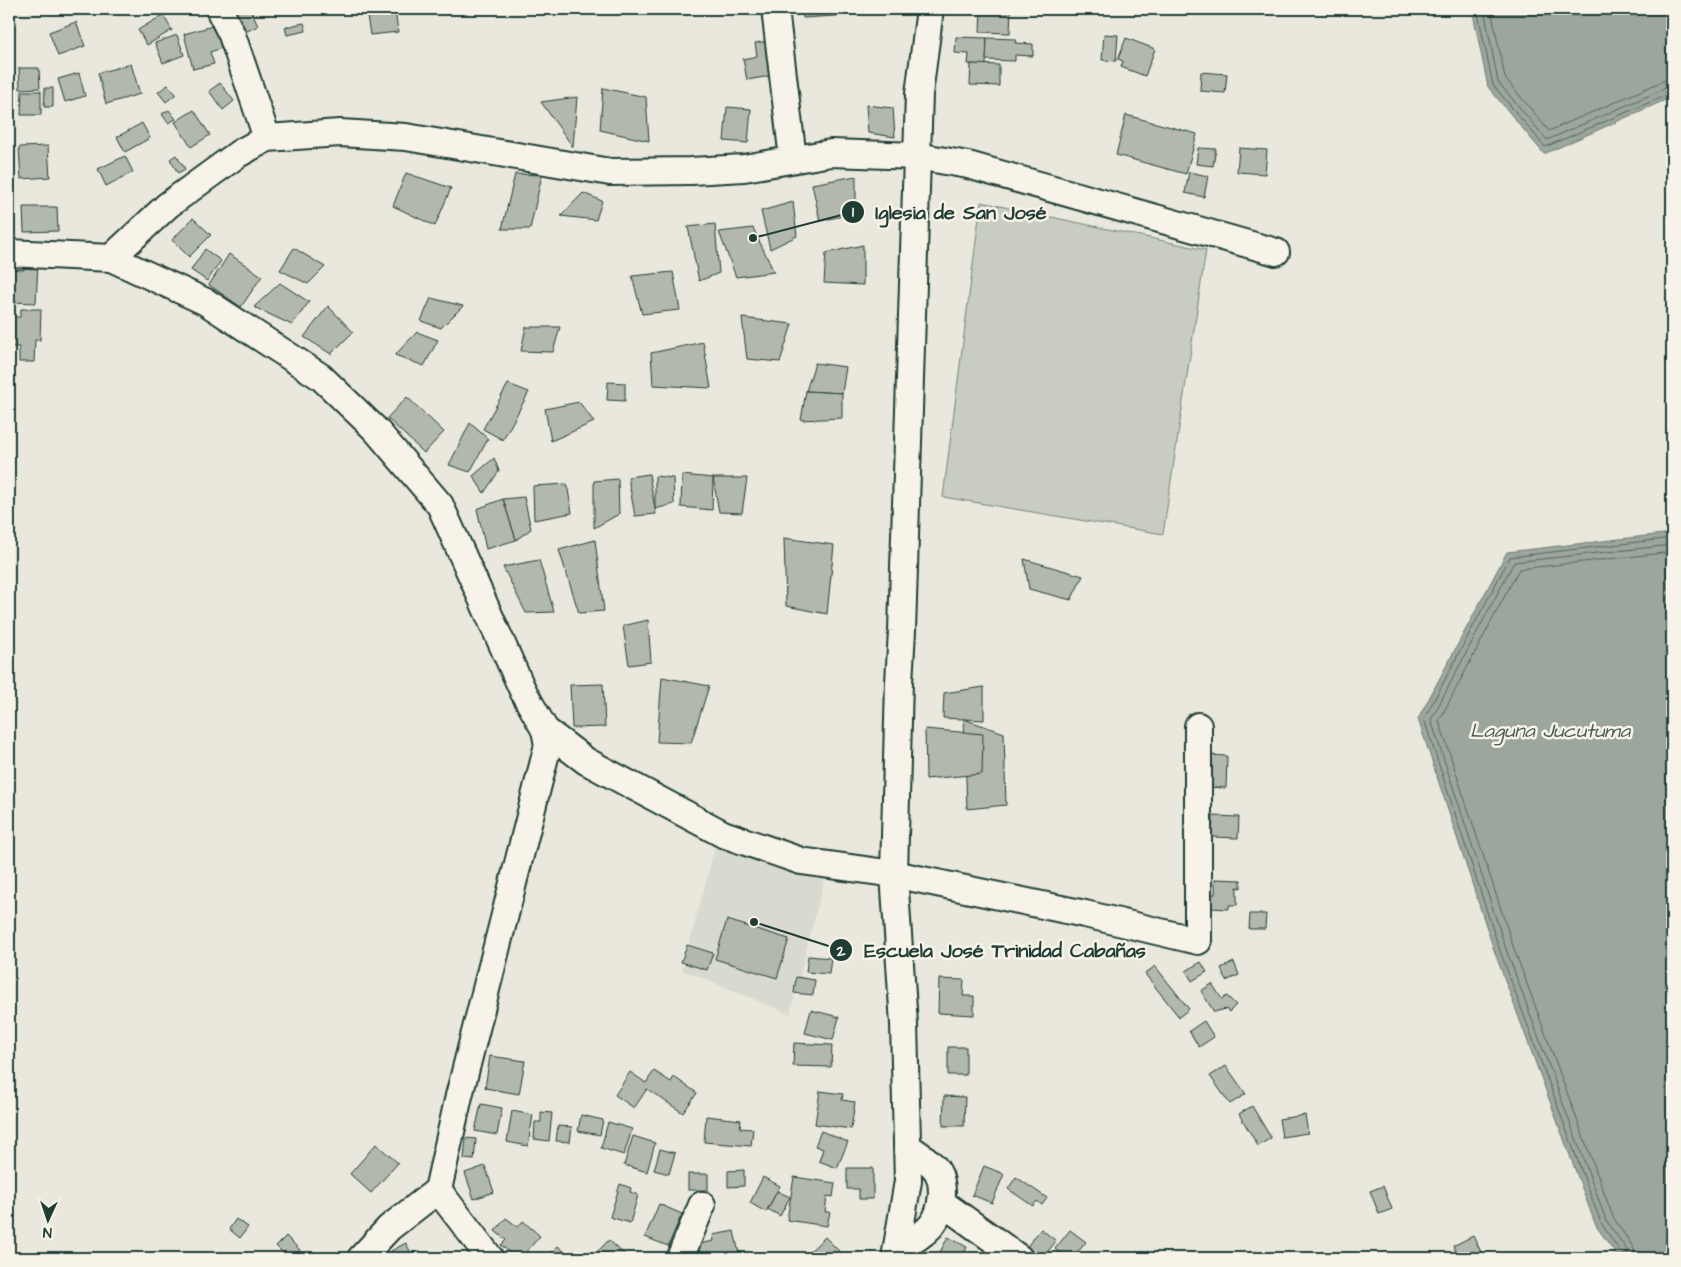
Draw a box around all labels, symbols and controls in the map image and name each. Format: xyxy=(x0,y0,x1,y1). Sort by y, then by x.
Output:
callout: Iglesia de San José xyxy=(841,195,1057,230)
text: Iglesia de San José xyxy=(875,199,1047,228)
text: 1 xyxy=(852,202,854,223)
water label: Laguna Jucutuma xyxy=(1470,717,1631,746)
callout: Escuela José Trinidad Cabañas xyxy=(829,933,1155,968)
text: Escuela José Trinidad Cabañas xyxy=(864,937,1146,965)
text: 2 xyxy=(836,941,846,962)
north arrow xyxy=(22,1194,72,1244)
text: N xyxy=(42,1222,52,1242)

